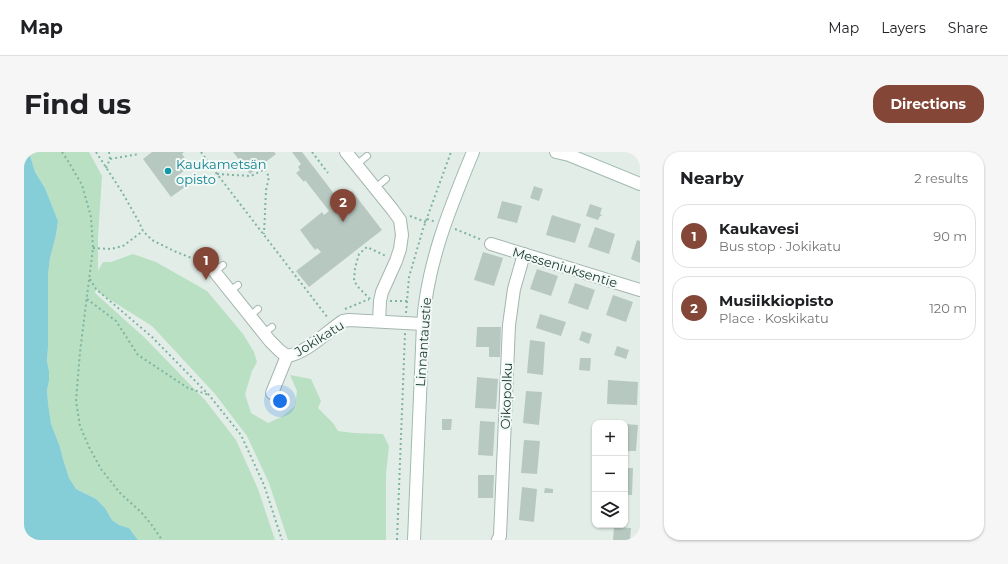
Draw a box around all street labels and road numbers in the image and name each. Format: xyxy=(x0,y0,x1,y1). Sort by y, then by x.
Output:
street label: Messeniuksentie xyxy=(511,243,620,291)
street label: Linnantaustie xyxy=(412,297,434,387)
street label: Jokikatu xyxy=(290,317,347,360)
street label: Oikopolku xyxy=(497,362,515,430)

